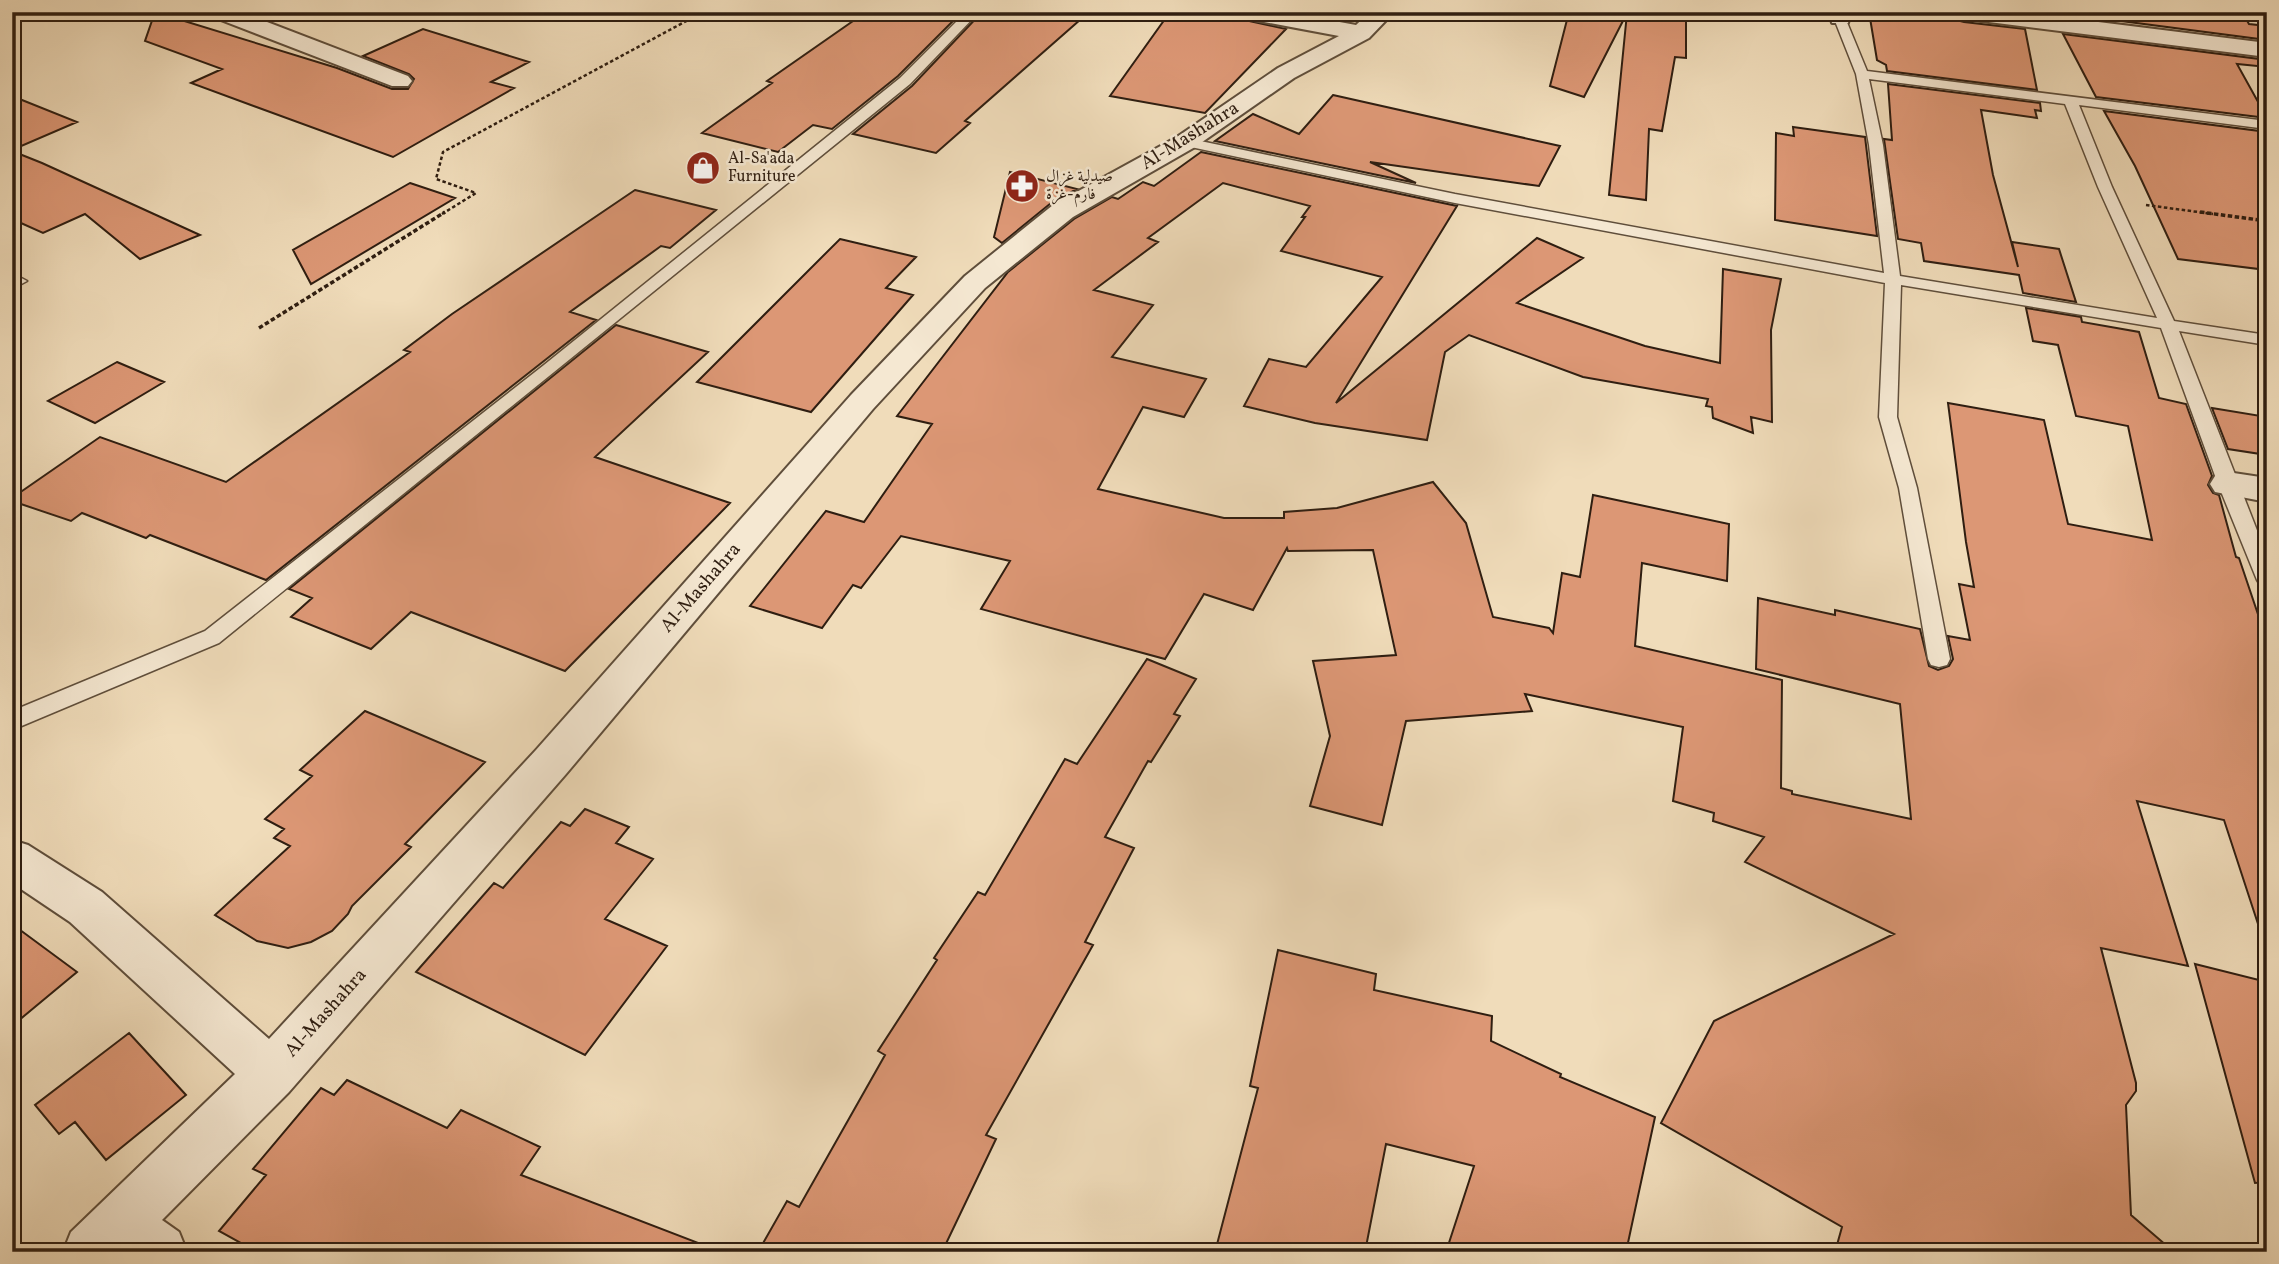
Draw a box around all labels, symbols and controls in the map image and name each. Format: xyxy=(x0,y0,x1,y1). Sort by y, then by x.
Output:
street label: Al-Mashahra xyxy=(1136,95,1244,177)
place label: Al-Sa'ada Furniture xyxy=(728,148,796,188)
shop icon: Al-Sa'ada Furniture xyxy=(684,149,722,187)
place label: صيدلية غزال فارم-غزة xyxy=(1046,166,1113,208)
pharmacy icon: صيدلية غزال فارم-غزة xyxy=(1003,167,1041,205)
street label: Al-Mashahra xyxy=(655,537,747,639)
street label: Al-Mashahra xyxy=(279,963,373,1063)

